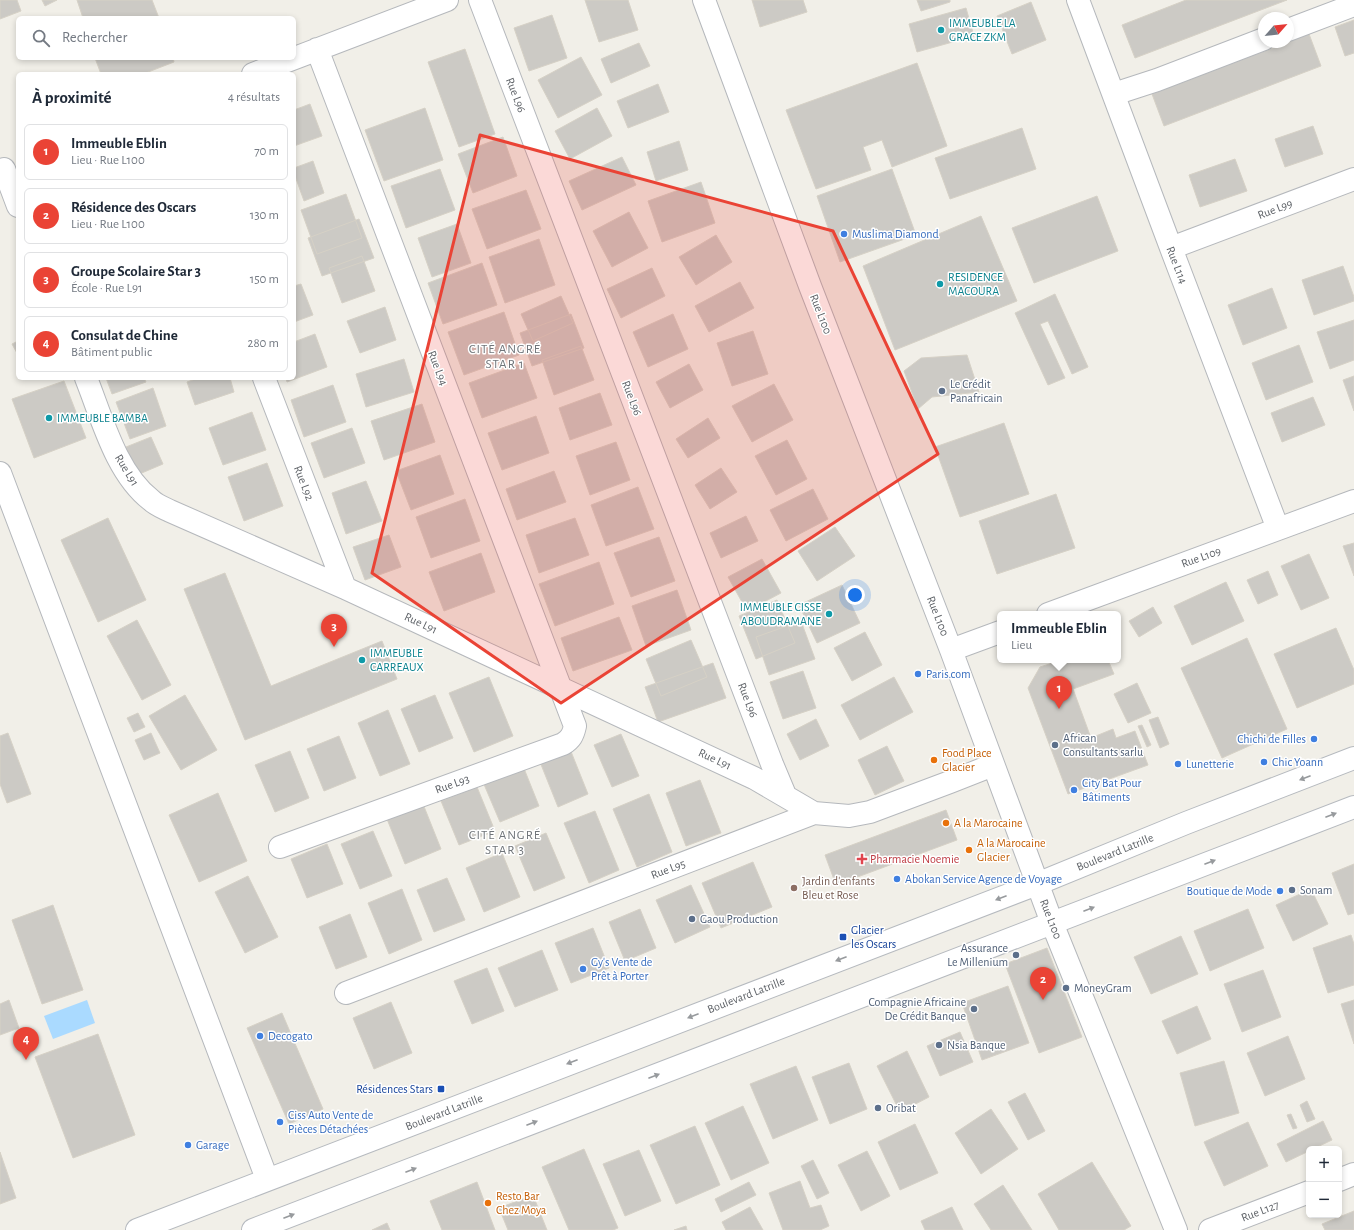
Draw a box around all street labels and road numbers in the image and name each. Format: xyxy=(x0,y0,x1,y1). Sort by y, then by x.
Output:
street label: Rue L96 xyxy=(504,76,528,114)
street label: Rue L99 xyxy=(1256,197,1294,221)
street label: Rue L114 xyxy=(1164,245,1190,286)
street label: Rue L100 xyxy=(808,292,834,336)
street label: Rue L94 xyxy=(426,349,450,387)
street label: Rue L96 xyxy=(620,379,644,417)
street label: Rue L91 xyxy=(113,452,141,488)
street label: Rue L92 xyxy=(292,464,316,503)
street label: Rue L109 xyxy=(1180,544,1223,570)
street label: Rue L100 xyxy=(925,594,951,638)
street label: Rue L91 xyxy=(403,610,439,636)
street label: Rue L96 xyxy=(736,681,760,719)
street label: Rue L91 xyxy=(697,746,733,772)
street label: Rue L93 xyxy=(433,772,471,796)
street label: Boulevard Latrille xyxy=(1075,831,1155,873)
street label: Rue L95 xyxy=(649,857,687,881)
street label: Rue L100 xyxy=(1038,897,1064,941)
street label: Boulevard Latrille xyxy=(706,975,786,1015)
street label: Boulevard Latrille xyxy=(404,1092,484,1132)
street label: Rue L127 xyxy=(1239,1198,1281,1224)

